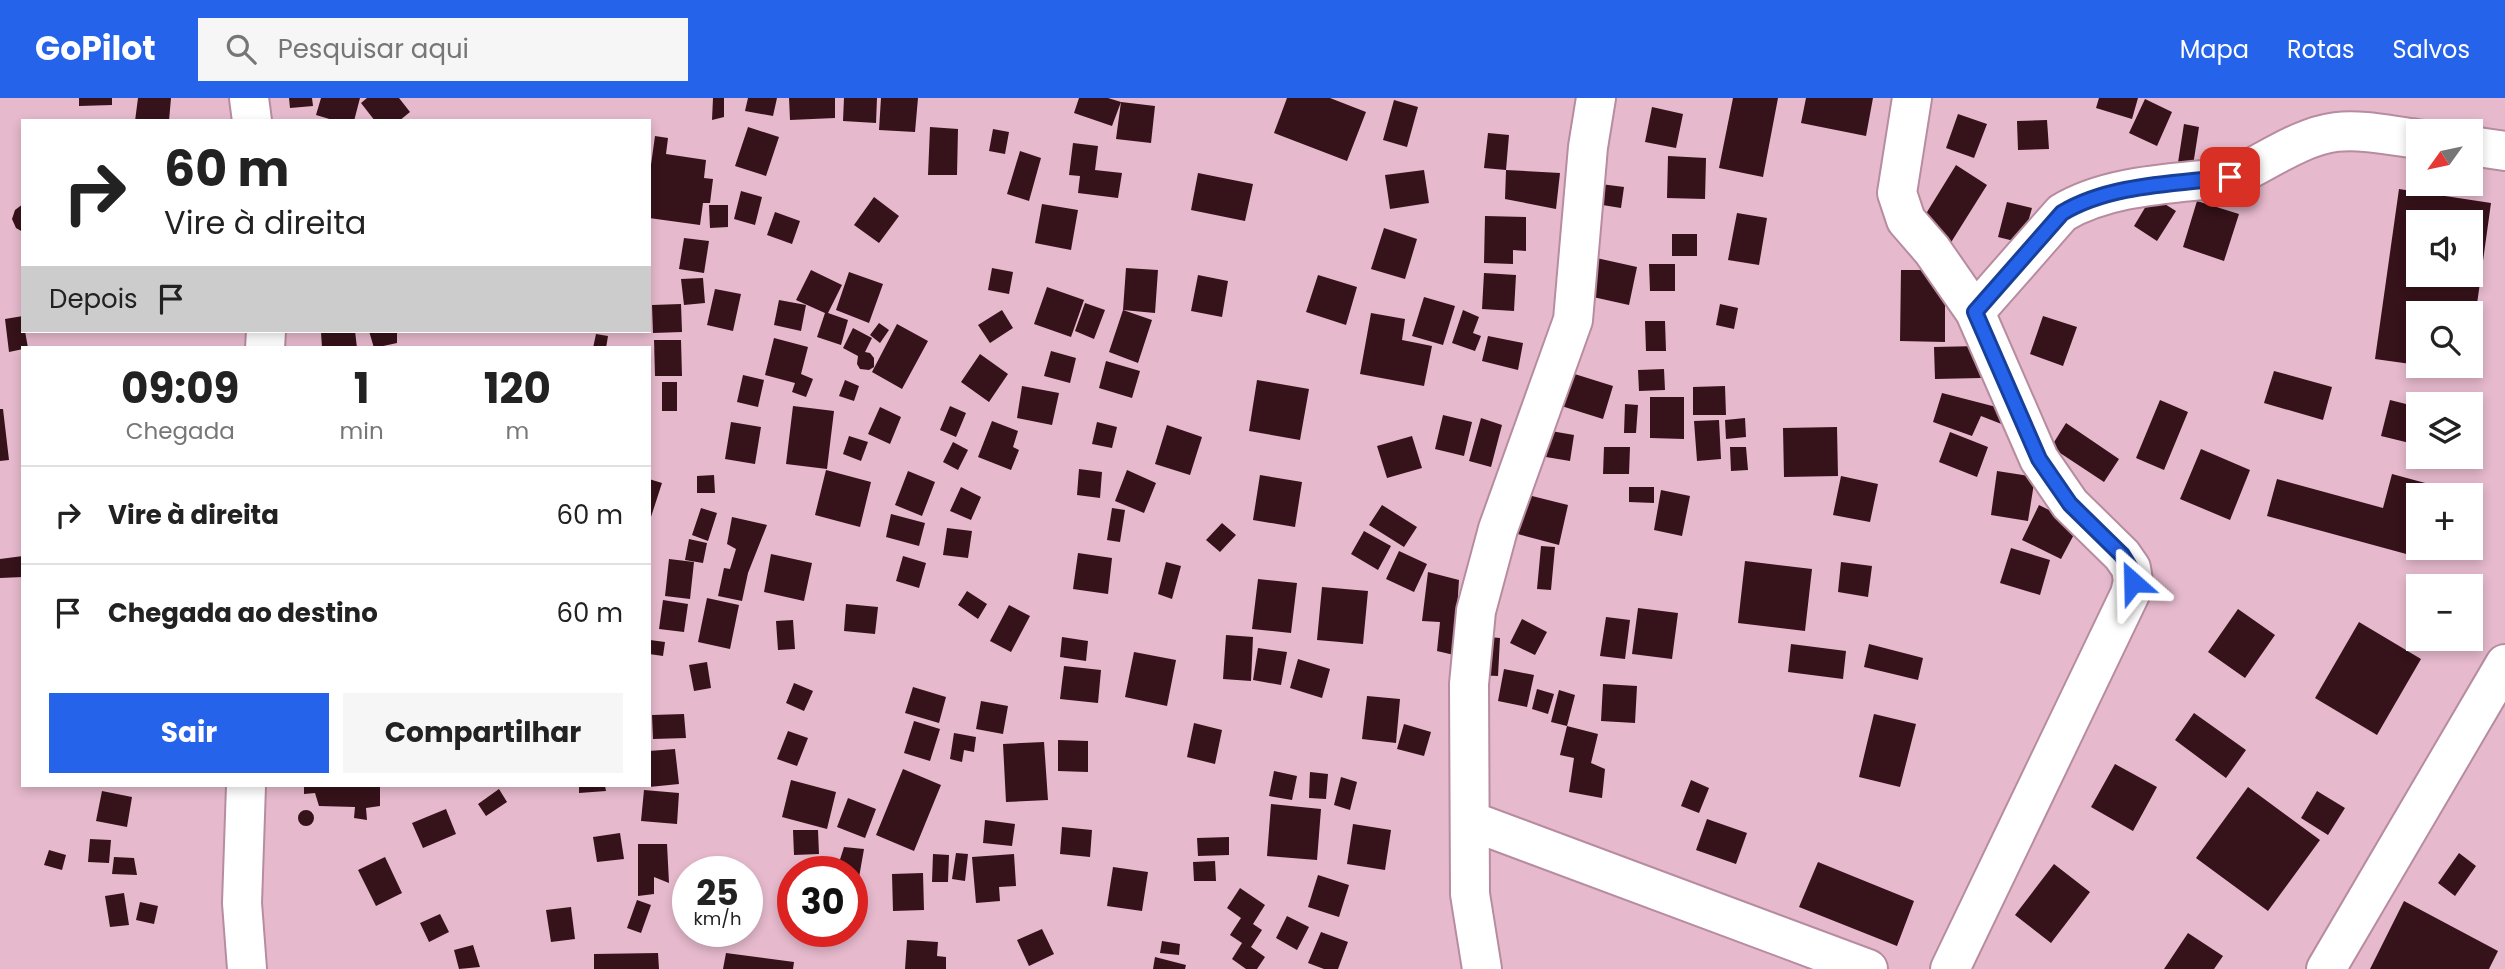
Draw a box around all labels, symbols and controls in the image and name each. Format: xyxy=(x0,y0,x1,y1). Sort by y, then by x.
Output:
search box xyxy=(198,18,688,81)
text: GoPilot xyxy=(35,25,156,72)
icon: search xyxy=(222,30,260,68)
text: Pesquisar aqui xyxy=(278,31,469,67)
text: Mapa xyxy=(2180,33,2249,66)
text: Rotas xyxy=(2287,33,2354,66)
text: Salvos xyxy=(2392,33,2470,66)
north arrow xyxy=(2406,119,2483,196)
map controls xyxy=(2406,119,2483,651)
text: 60 m xyxy=(164,135,289,203)
icon: right xyxy=(49,147,140,238)
pin xyxy=(2200,147,2260,207)
icon: arrive xyxy=(2211,158,2249,196)
text: Vire à direita xyxy=(164,200,366,245)
button: sound xyxy=(2406,210,2483,287)
icon: arrive xyxy=(152,280,190,318)
text: Depois xyxy=(49,281,138,317)
button: search xyxy=(2406,301,2483,378)
text: 09:09 xyxy=(121,359,239,418)
text: 1 xyxy=(354,359,369,418)
text: 120 xyxy=(484,359,551,418)
button: layers xyxy=(2406,392,2483,469)
text: Chegada xyxy=(126,415,235,447)
text: min xyxy=(340,415,384,447)
text: m xyxy=(505,415,529,447)
button: + xyxy=(2406,483,2483,560)
icon: right xyxy=(49,496,87,534)
text: Vire à direita xyxy=(108,497,279,533)
text: 60 m xyxy=(556,497,623,533)
position arrow xyxy=(2096,545,2170,619)
button: − xyxy=(2406,574,2483,651)
icon: arrive xyxy=(49,594,87,632)
text: Chegada ao destino xyxy=(108,595,378,631)
text: 60 m xyxy=(556,595,623,631)
button: Sair xyxy=(49,693,329,773)
button: Compartilhar xyxy=(343,693,623,773)
speed limit sign: 30 xyxy=(777,856,868,947)
text: 25 xyxy=(696,868,739,917)
text: km/h xyxy=(694,906,741,931)

